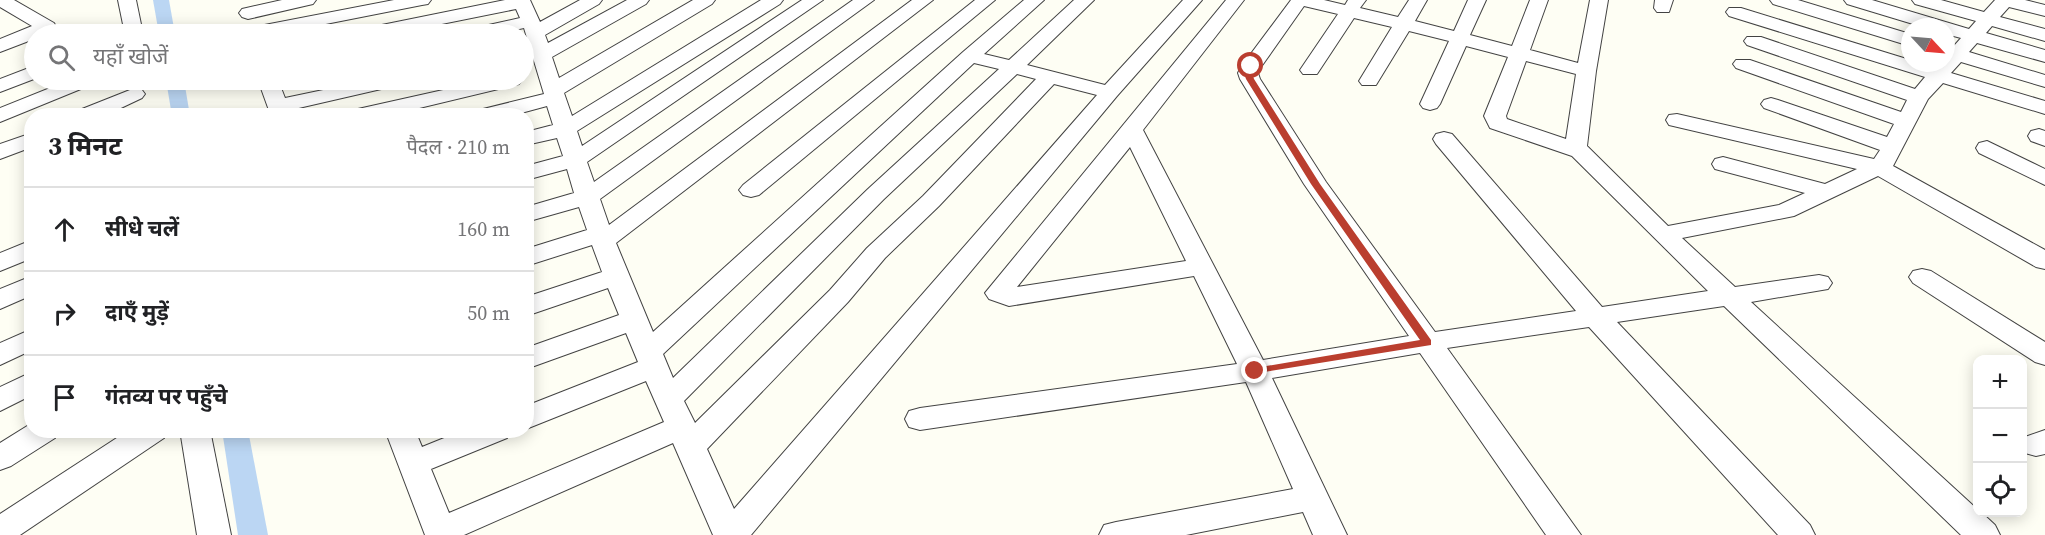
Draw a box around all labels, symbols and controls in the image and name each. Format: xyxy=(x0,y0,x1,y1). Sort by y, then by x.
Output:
north arrow xyxy=(1901,18,1955,72)
search box xyxy=(24,24,534,90)
icon: search xyxy=(45,41,78,74)
text: यहाँ खोजें xyxy=(93,41,168,71)
route start xyxy=(1237,52,1263,78)
text: 3 मिनट xyxy=(48,128,122,164)
text: पैदल · 210 m xyxy=(406,133,510,161)
icon: ahead xyxy=(48,213,81,246)
text: सीधे चलें xyxy=(105,213,179,243)
text: 160 m xyxy=(457,215,510,243)
icon: right xyxy=(48,297,81,330)
text: दाएँ मुड़ें xyxy=(105,297,169,327)
text: 50 m xyxy=(467,299,510,327)
map controls xyxy=(1973,355,2027,517)
button: + xyxy=(1973,355,2027,409)
route end xyxy=(1241,357,1267,383)
icon: arrive xyxy=(48,381,81,414)
text: गंतव्य पर पहुँचे xyxy=(105,381,228,411)
button: − xyxy=(1973,409,2027,463)
button: locate xyxy=(1973,463,2027,517)

